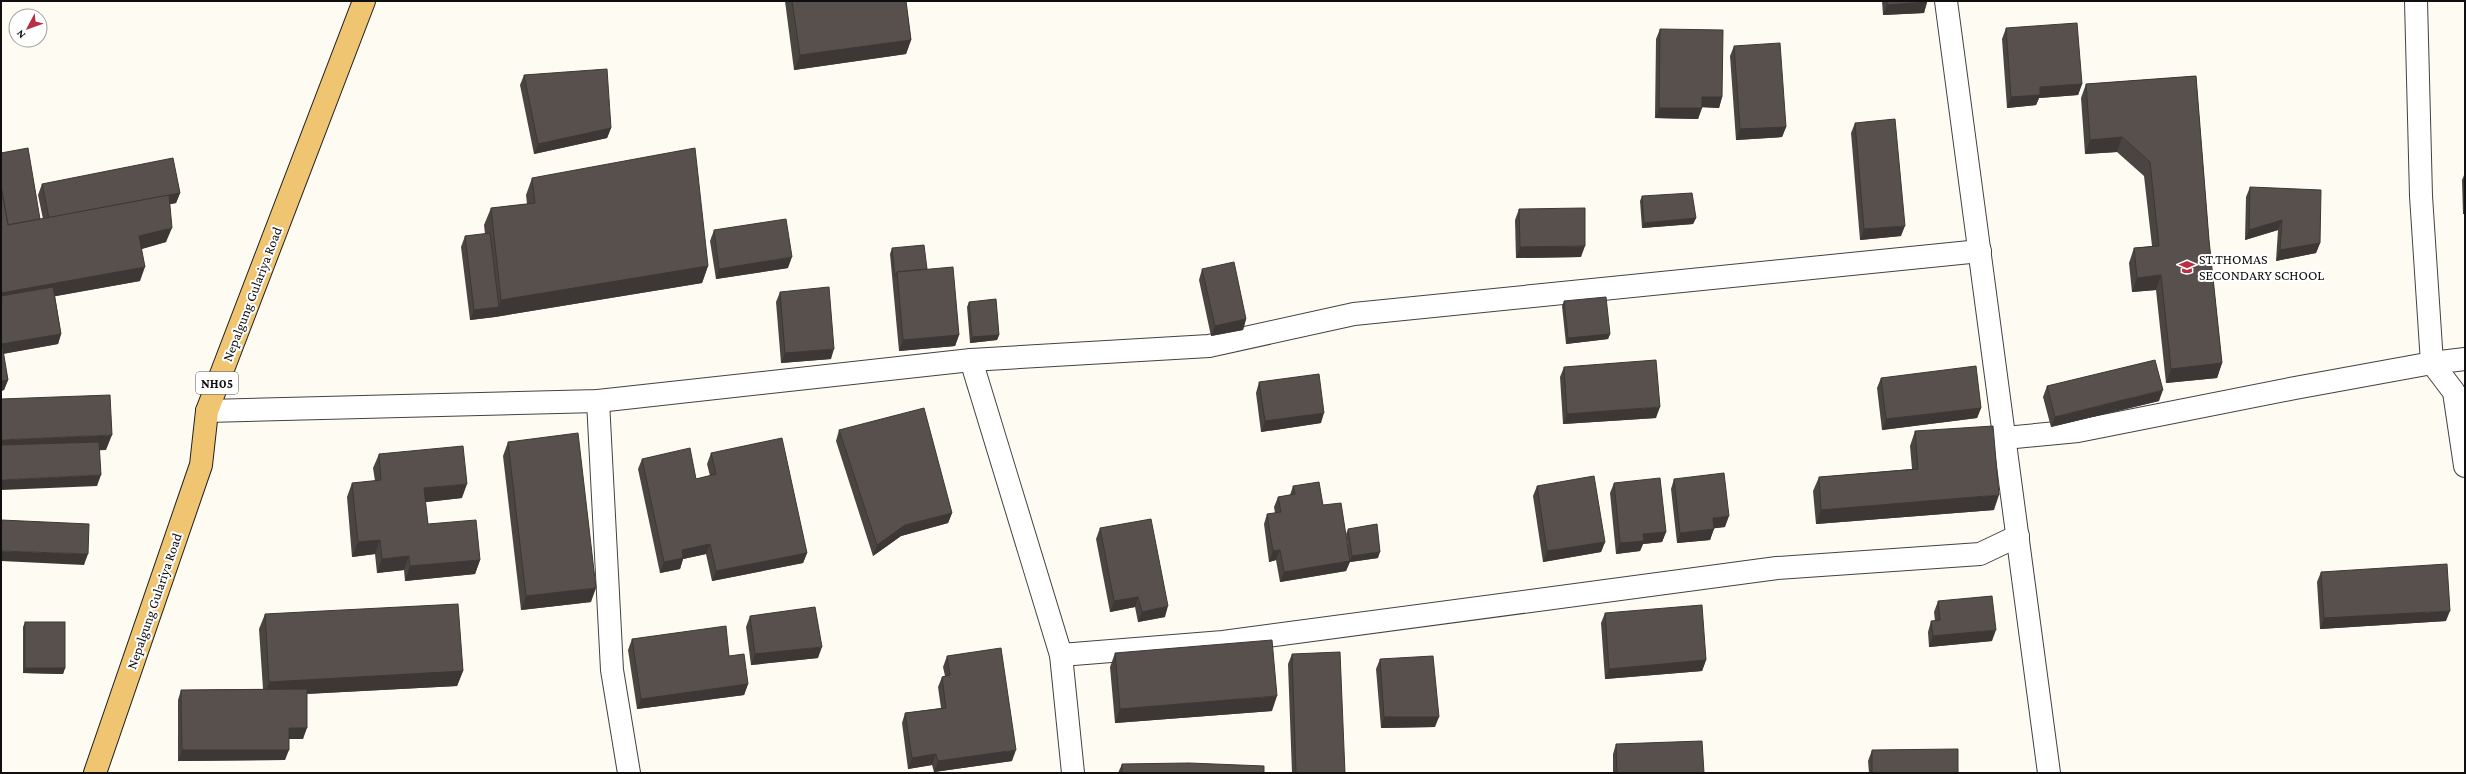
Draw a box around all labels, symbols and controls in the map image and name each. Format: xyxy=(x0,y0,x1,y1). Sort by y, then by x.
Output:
north arrow xyxy=(8,8,48,48)
text: N xyxy=(13,27,27,41)
street label: Nepalgung Gulariya Road xyxy=(219,224,285,364)
place label: ST.THOMAS SECONDARY SCHOOL xyxy=(2199,251,2324,283)
school or university icon: ST.THOMAS SECONDARY SCHOOL xyxy=(2178,258,2196,276)
road number: NH05 xyxy=(196,372,238,394)
street label: Nepalgung Gulariya Road xyxy=(123,530,185,671)

